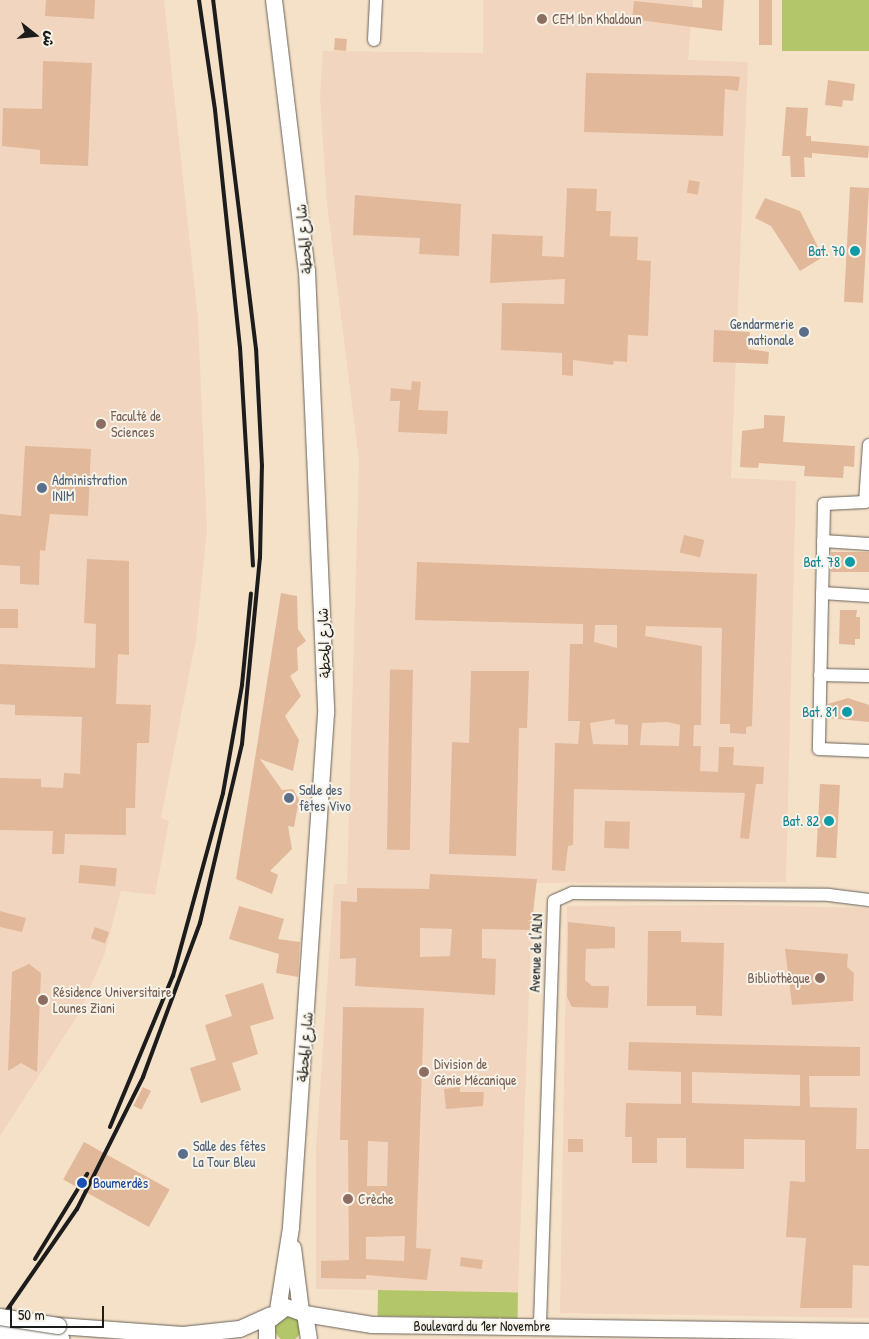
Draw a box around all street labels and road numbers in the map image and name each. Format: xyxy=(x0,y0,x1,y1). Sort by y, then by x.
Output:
street label: شارع المحطة xyxy=(293,203,315,275)
street label: شارع المحطة xyxy=(314,608,334,678)
street label: Avenue de l'ALN xyxy=(526,913,546,993)
street label: شارع المحطة xyxy=(294,1011,316,1083)
street label: Boulevard du 1er Novembre xyxy=(414,1318,550,1334)

